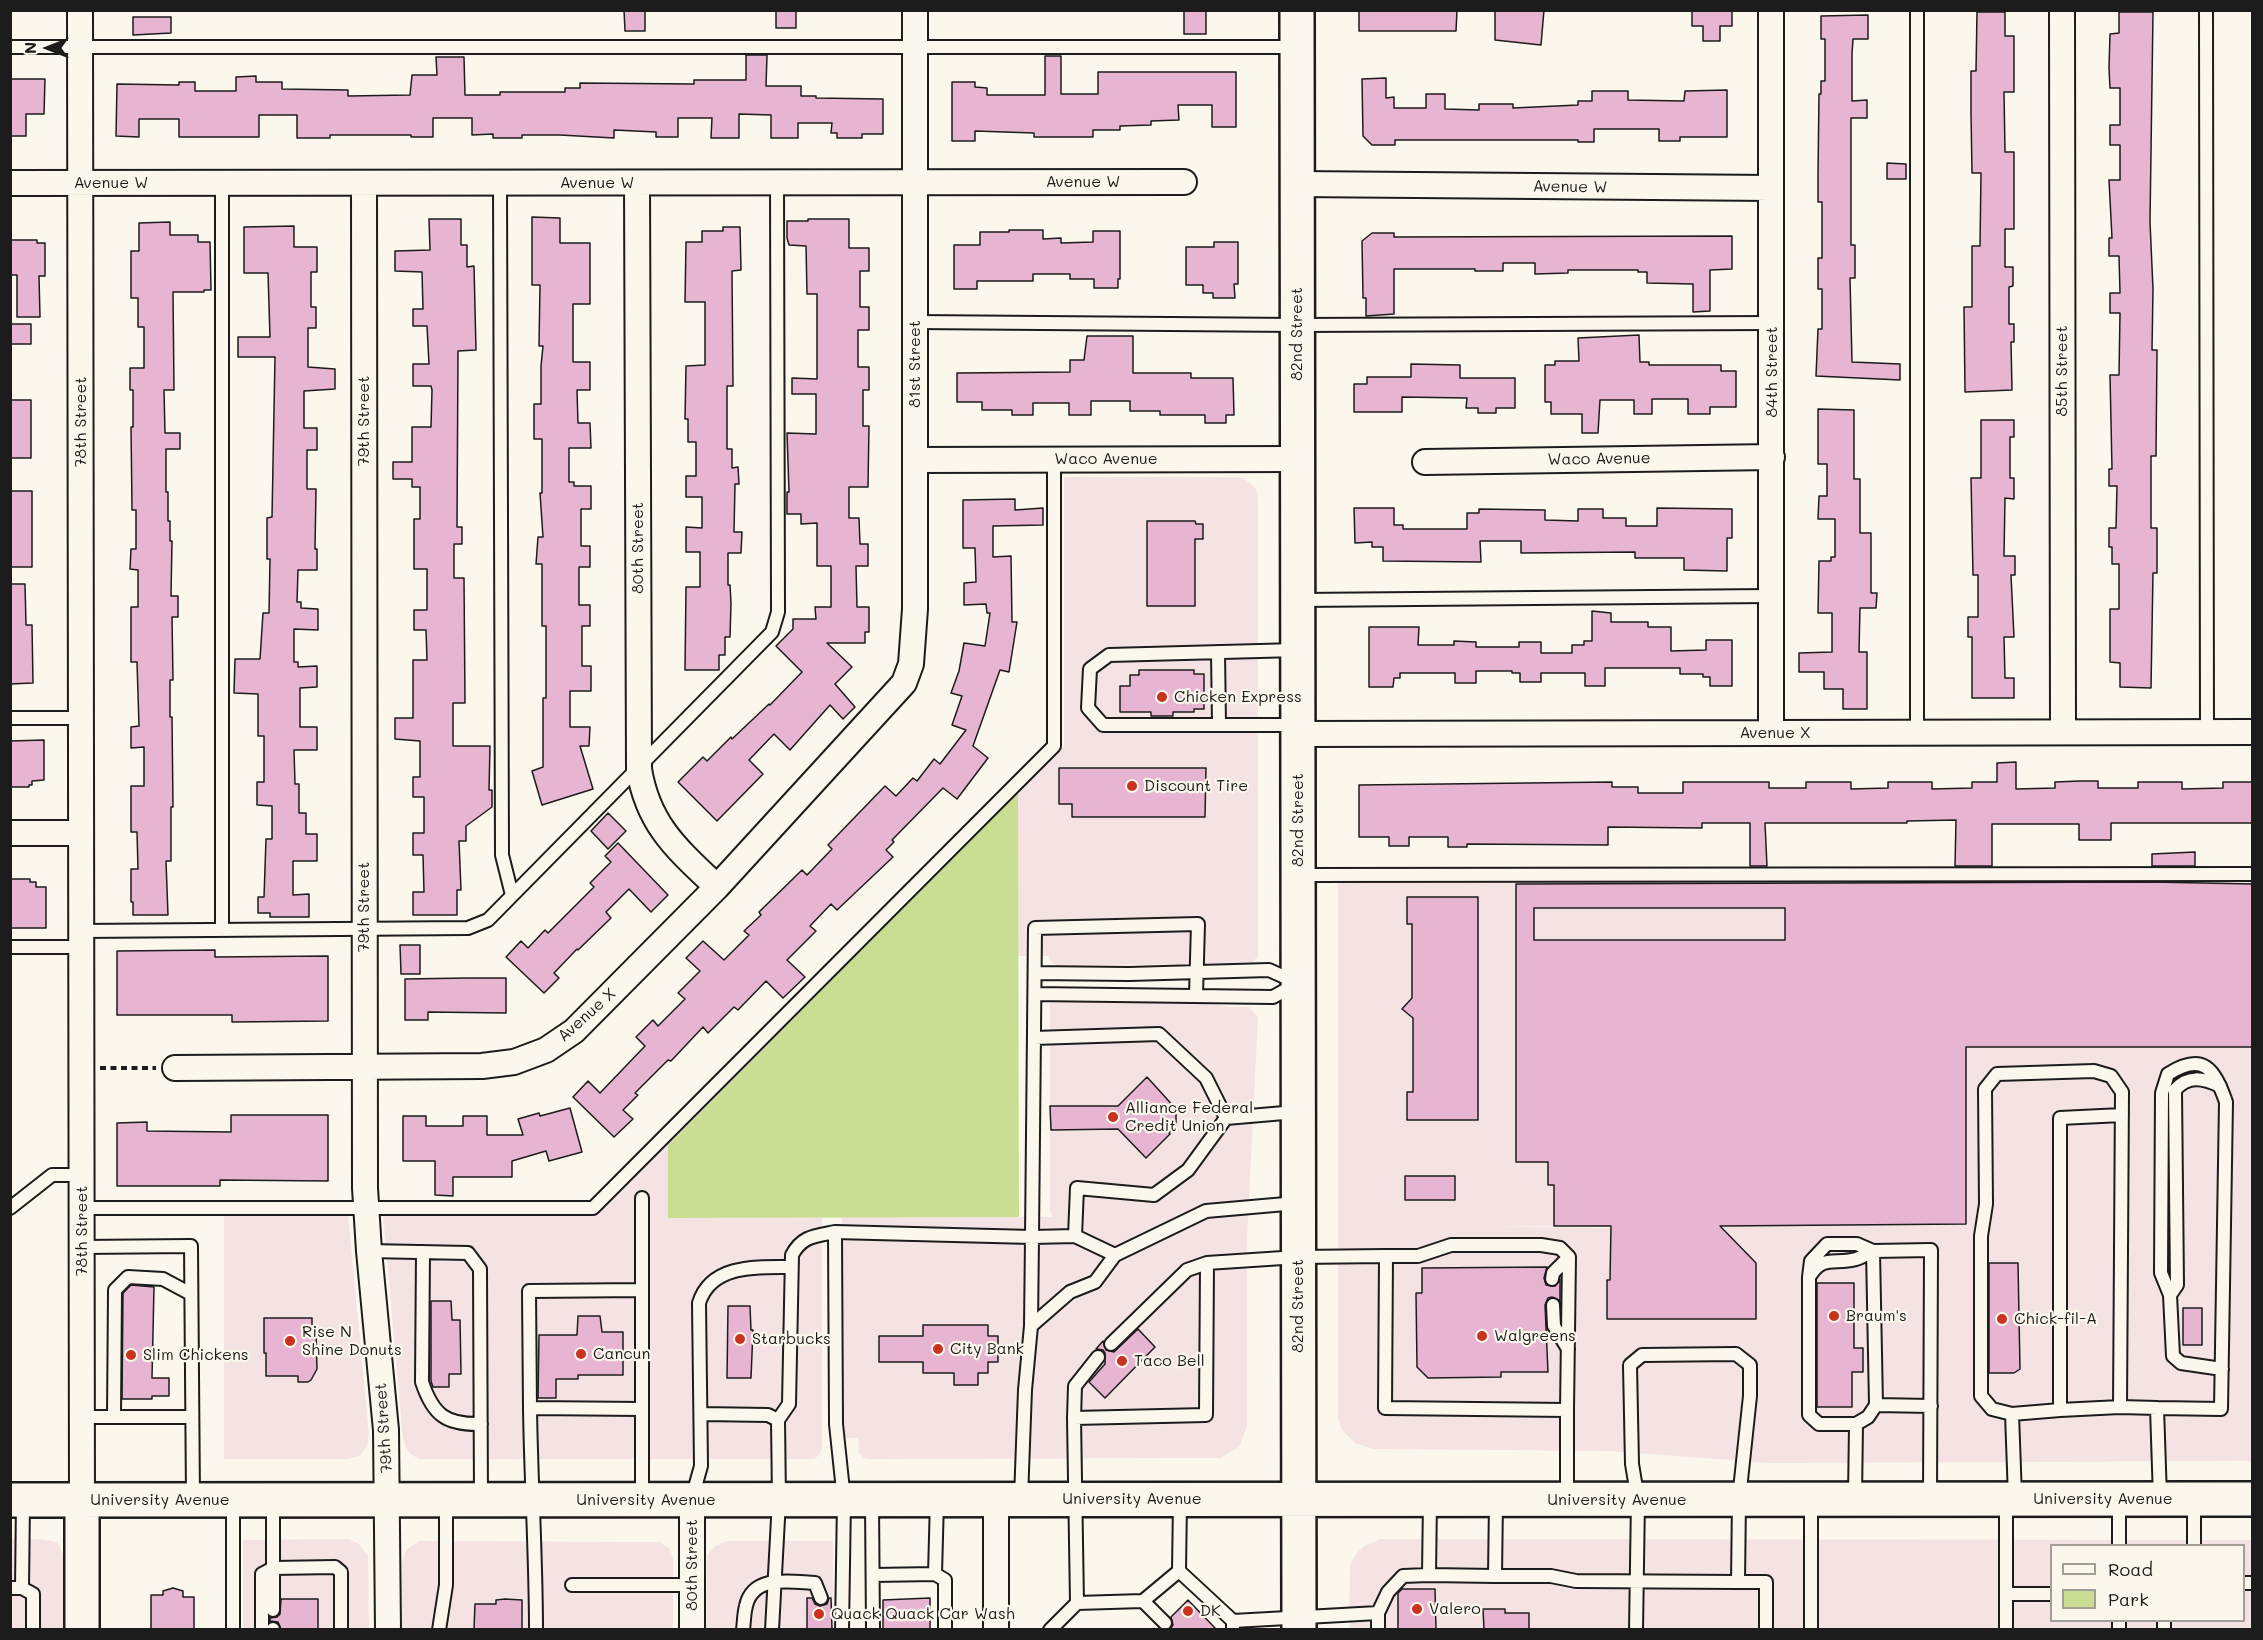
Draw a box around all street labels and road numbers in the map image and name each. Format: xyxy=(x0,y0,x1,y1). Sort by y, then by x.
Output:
street label: Avenue W xyxy=(1046,172,1120,192)
street label: Avenue W xyxy=(74,173,148,193)
street label: Avenue W xyxy=(560,173,634,193)
street label: Avenue W xyxy=(1533,177,1607,197)
street label: 82nd Street xyxy=(1287,287,1307,381)
street label: 81st Street xyxy=(905,320,925,408)
street label: 85th Street xyxy=(2052,325,2072,417)
street label: 84th Street xyxy=(1762,326,1782,418)
street label: 79th Street xyxy=(354,376,374,466)
street label: 78th Street xyxy=(71,377,91,467)
street label: Waco Avenue xyxy=(1547,448,1651,470)
street label: Waco Avenue xyxy=(1054,449,1158,469)
street label: 80th Street xyxy=(628,502,648,594)
street label: Avenue X xyxy=(1739,723,1811,743)
street label: 82nd Street xyxy=(1288,773,1308,867)
street label: 79th Street xyxy=(354,862,374,952)
street label: Avenue X xyxy=(554,984,620,1046)
street label: 78th Street xyxy=(72,1186,92,1276)
street label: 82nd Street xyxy=(1288,1259,1308,1353)
street label: 79th Street xyxy=(371,1382,397,1474)
street label: University Avenue xyxy=(1062,1489,1202,1509)
street label: University Avenue xyxy=(2033,1489,2173,1509)
street label: University Avenue xyxy=(90,1490,230,1510)
street label: University Avenue xyxy=(576,1490,716,1510)
street label: University Avenue xyxy=(1547,1490,1687,1510)
street label: 80th Street xyxy=(682,1519,702,1611)

